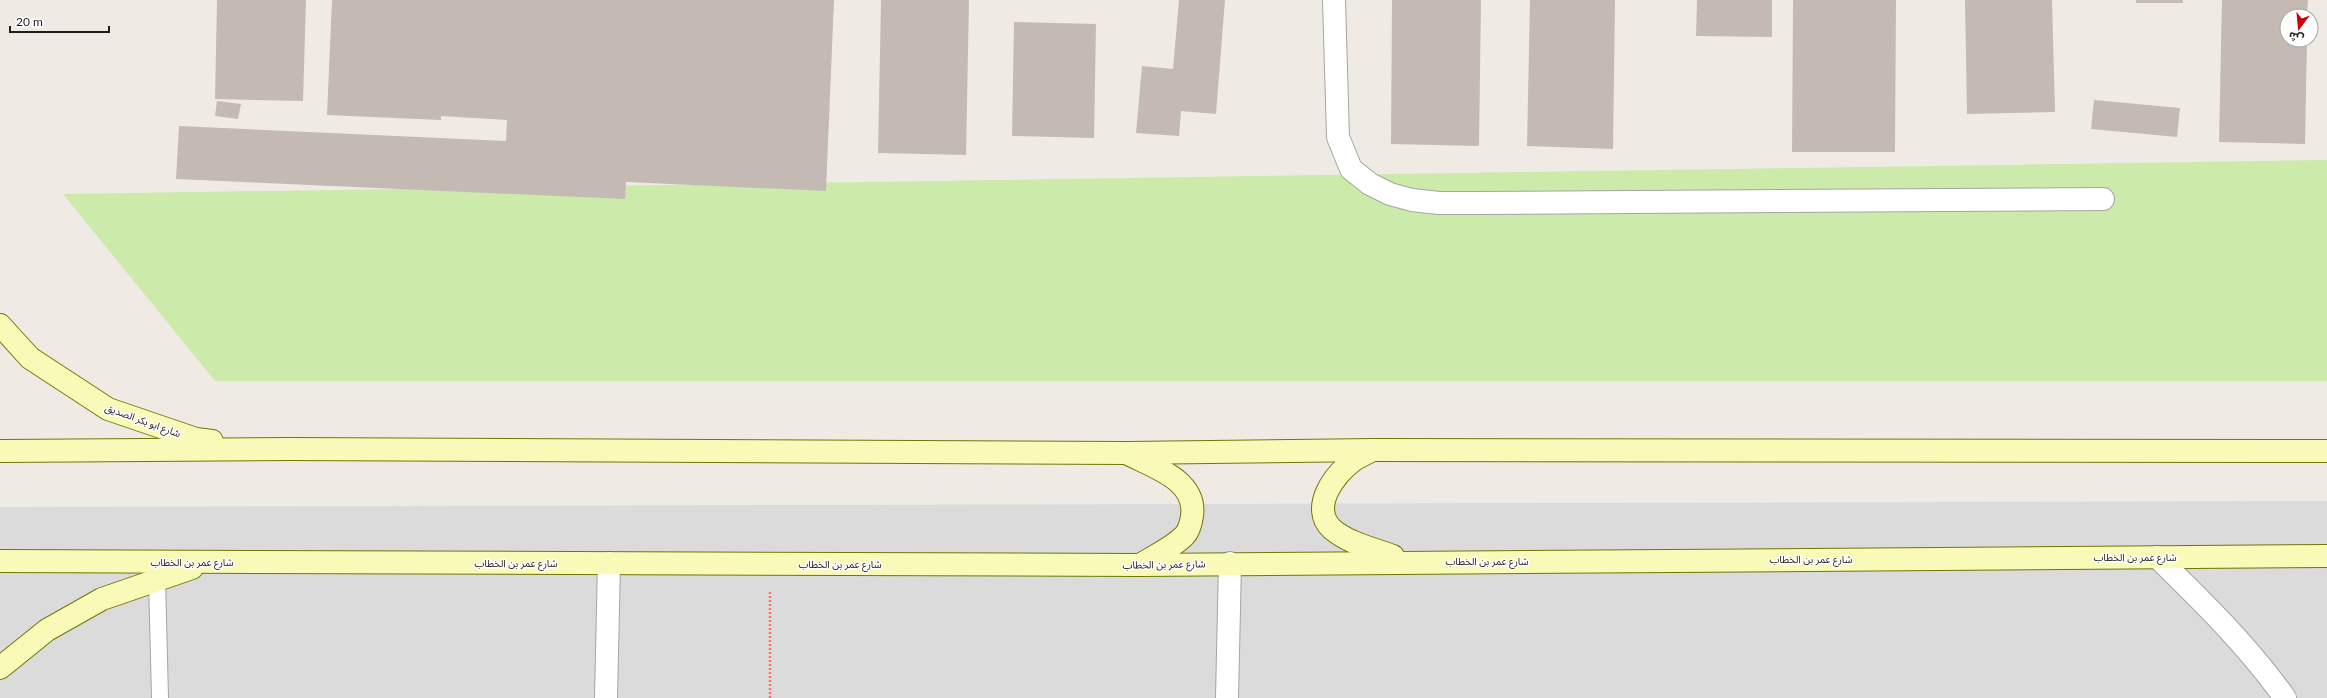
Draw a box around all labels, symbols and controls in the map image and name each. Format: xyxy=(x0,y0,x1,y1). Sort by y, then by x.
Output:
scale bar xyxy=(10,8,109,34)
north arrow xyxy=(2279,8,2319,48)
text: 20 m xyxy=(16,14,43,29)
text: ش xyxy=(2287,29,2305,46)
street label: شارع ابو بكر الصديق xyxy=(103,401,183,441)
street label: شارع عمر بن الخطاب xyxy=(2093,551,2177,565)
street label: شارع عمر بن الخطاب xyxy=(1769,553,1853,567)
street label: شارع عمر بن الخطاب xyxy=(1445,555,1529,569)
street label: شارع عمر بن الخطاب xyxy=(150,556,234,570)
street label: شارع عمر بن الخطاب xyxy=(474,557,558,571)
street label: شارع عمر بن الخطاب xyxy=(1122,557,1206,573)
street label: شارع عمر بن الخطاب xyxy=(798,558,882,572)

